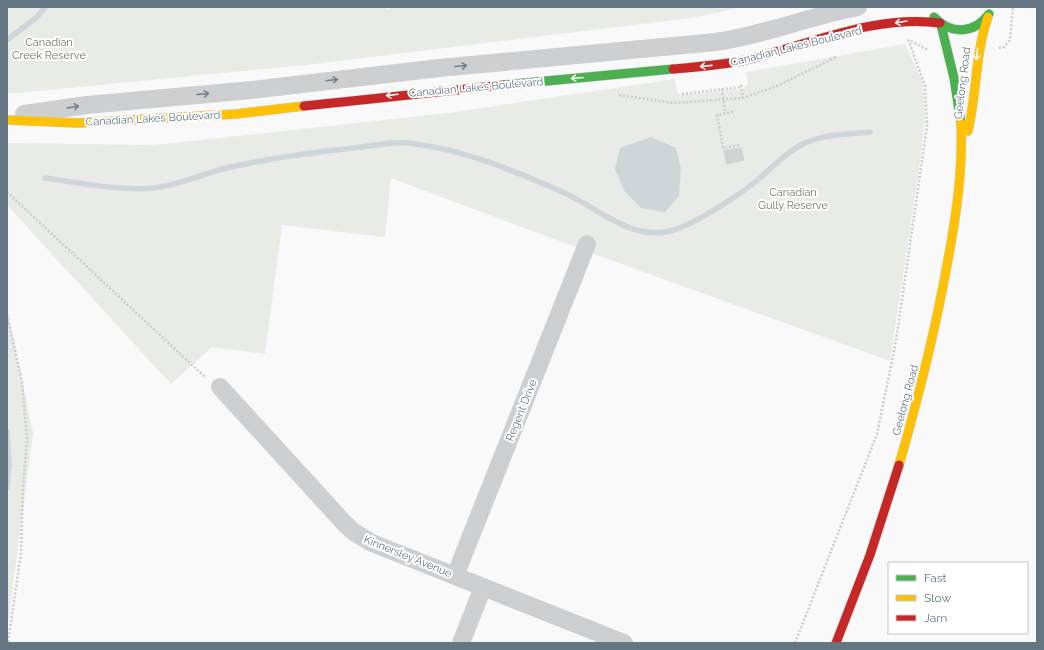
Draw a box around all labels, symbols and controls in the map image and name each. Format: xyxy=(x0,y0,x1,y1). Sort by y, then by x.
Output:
one-way arrow xyxy=(895,18,908,26)
street label: Canadian Lakes Boulevard xyxy=(729,24,863,69)
park label: Canadian Creek Reserve xyxy=(12,36,87,62)
street label: Geelong Road xyxy=(952,46,973,120)
one-way arrow xyxy=(974,47,981,60)
one-way arrow xyxy=(700,62,713,69)
one-way arrow xyxy=(454,63,467,70)
one-way arrow xyxy=(571,74,584,82)
street label: Canadian Lakes Boulevard xyxy=(408,75,544,100)
one-way arrow xyxy=(325,77,338,84)
one-way arrow xyxy=(196,90,209,98)
one-way arrow xyxy=(385,92,398,99)
one-way arrow xyxy=(66,103,79,111)
street label: Canadian Lakes Boulevard xyxy=(85,108,221,129)
park label: Canadian Gully Reserve xyxy=(758,186,828,212)
street label: Geelong Road xyxy=(890,363,921,437)
street label: Regent Drive xyxy=(503,377,540,443)
street label: Kinnersley Avenue xyxy=(362,533,454,580)
legend xyxy=(888,562,1028,634)
text: Fast xyxy=(924,571,947,585)
text: Slow xyxy=(924,591,951,605)
text: Jam xyxy=(924,611,947,625)

